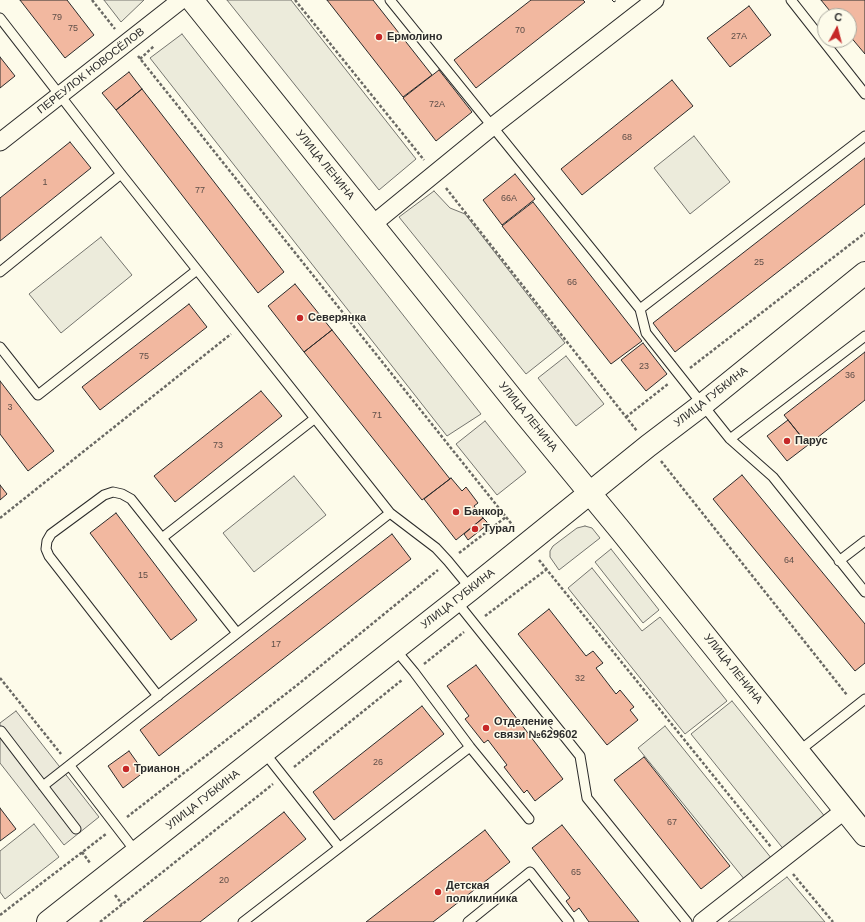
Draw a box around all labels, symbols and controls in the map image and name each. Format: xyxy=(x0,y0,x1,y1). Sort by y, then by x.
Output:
north arrow xyxy=(817,8,857,48)
text: С xyxy=(834,11,843,24)
house number: 79 xyxy=(52,13,62,23)
house number: 75 xyxy=(68,24,78,34)
street label: ПЕРЕУЛОК НОВОСЁЛОВ xyxy=(35,25,147,117)
house number: 70 xyxy=(515,26,525,36)
place label: Ермолино xyxy=(387,30,442,44)
marker: Ермолино xyxy=(374,32,384,42)
house number: 27А xyxy=(731,32,747,42)
house number: 72А xyxy=(429,100,445,110)
street label: УЛИЦА ЛЕНИНА xyxy=(293,127,357,203)
house number: 68 xyxy=(622,133,632,143)
house number: 1 xyxy=(42,178,48,188)
house number: 77 xyxy=(195,186,205,196)
house number: 66А xyxy=(501,194,517,204)
house number: 25 xyxy=(754,258,764,268)
house number: 66 xyxy=(567,278,577,288)
place label: Северянка xyxy=(308,311,366,325)
marker: Северянка xyxy=(295,313,305,323)
house number: 75 xyxy=(139,352,149,362)
house number: 23 xyxy=(639,362,649,372)
street label: УЛИЦА ГУБКИНА xyxy=(671,364,751,430)
house number: 36 xyxy=(845,371,855,381)
street label: УЛИЦА ЛЕНИНА xyxy=(496,379,560,455)
house number: 3 xyxy=(7,403,13,413)
house number: 71 xyxy=(372,411,382,421)
place label: Парус xyxy=(795,434,828,448)
marker: Парус xyxy=(782,436,792,446)
house number: 73 xyxy=(213,441,223,451)
place label: Банкор xyxy=(464,505,503,519)
marker: Банкор xyxy=(451,507,461,517)
place label: Турал xyxy=(483,522,515,536)
marker: Турал xyxy=(470,524,480,534)
house number: 64 xyxy=(784,556,794,566)
street label: УЛИЦА ГУБКИНА xyxy=(418,566,498,632)
house number: 15 xyxy=(138,571,148,581)
street label: УЛИЦА ЛЕНИНА xyxy=(701,631,765,707)
house number: 17 xyxy=(271,640,281,650)
house number: 32 xyxy=(575,674,585,684)
place label: Отделение связи №629602 xyxy=(494,715,577,741)
marker: Отделение связи №629602 xyxy=(481,723,491,733)
house number: 26 xyxy=(373,758,383,768)
place label: Трианон xyxy=(134,762,180,776)
marker: Трианон xyxy=(121,764,131,774)
street label: УЛИЦА ГУБКИНА xyxy=(163,767,243,833)
house number: 67 xyxy=(667,818,677,828)
house number: 65 xyxy=(571,868,581,878)
house number: 20 xyxy=(219,876,229,886)
place label: Детская поликлиника xyxy=(446,879,517,905)
marker: Детская поликлиника xyxy=(433,887,443,897)

